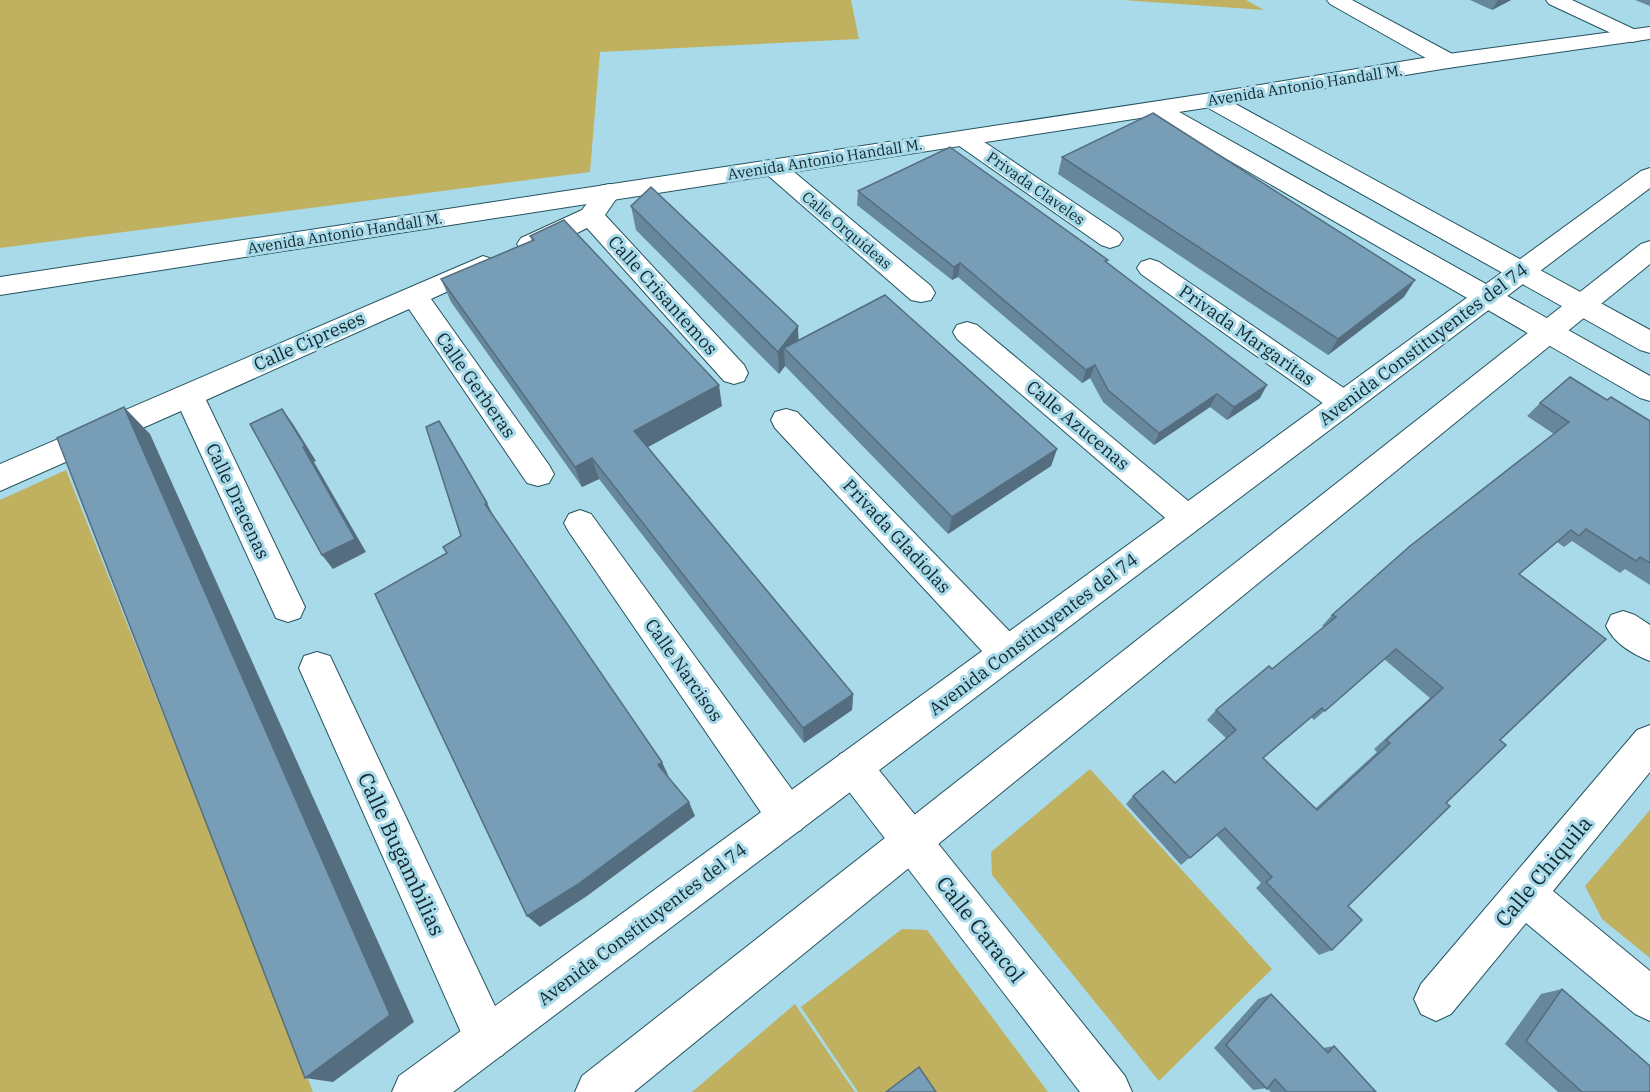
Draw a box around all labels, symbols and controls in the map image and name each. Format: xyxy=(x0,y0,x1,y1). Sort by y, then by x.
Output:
street label: Avenida Antonio Handall M. xyxy=(1206,60,1404,110)
street label: Avenida Antonio Handall M. xyxy=(726,134,924,184)
street label: Privada Claveles xyxy=(983,147,1089,229)
street label: Calle Orquídeas xyxy=(798,187,896,273)
street label: Avenida Antonio Handall M. xyxy=(246,208,444,258)
street label: Calle Crisantemos xyxy=(603,230,723,360)
street label: Avenida Constituyentes del 74 xyxy=(1314,258,1532,430)
street label: Privada Margaritas xyxy=(1175,280,1319,390)
street label: Calle Cipreses xyxy=(250,306,368,376)
street label: Calle Gerberas xyxy=(431,328,521,442)
street label: Calle Azucenas xyxy=(1022,375,1134,475)
street label: Calle Dracenas xyxy=(201,439,275,563)
street label: Privada Gladiolas xyxy=(838,474,956,598)
street label: Avenida Constituyentes del 74 xyxy=(924,548,1142,720)
street label: Calle Narcisos xyxy=(640,614,728,726)
street label: Calle Bugambilias xyxy=(352,768,452,940)
street label: Calle Chiquila xyxy=(1488,810,1598,932)
street label: Avenida Constituyentes del 74 xyxy=(533,838,751,1010)
street label: Calle Caracol xyxy=(931,870,1031,988)

